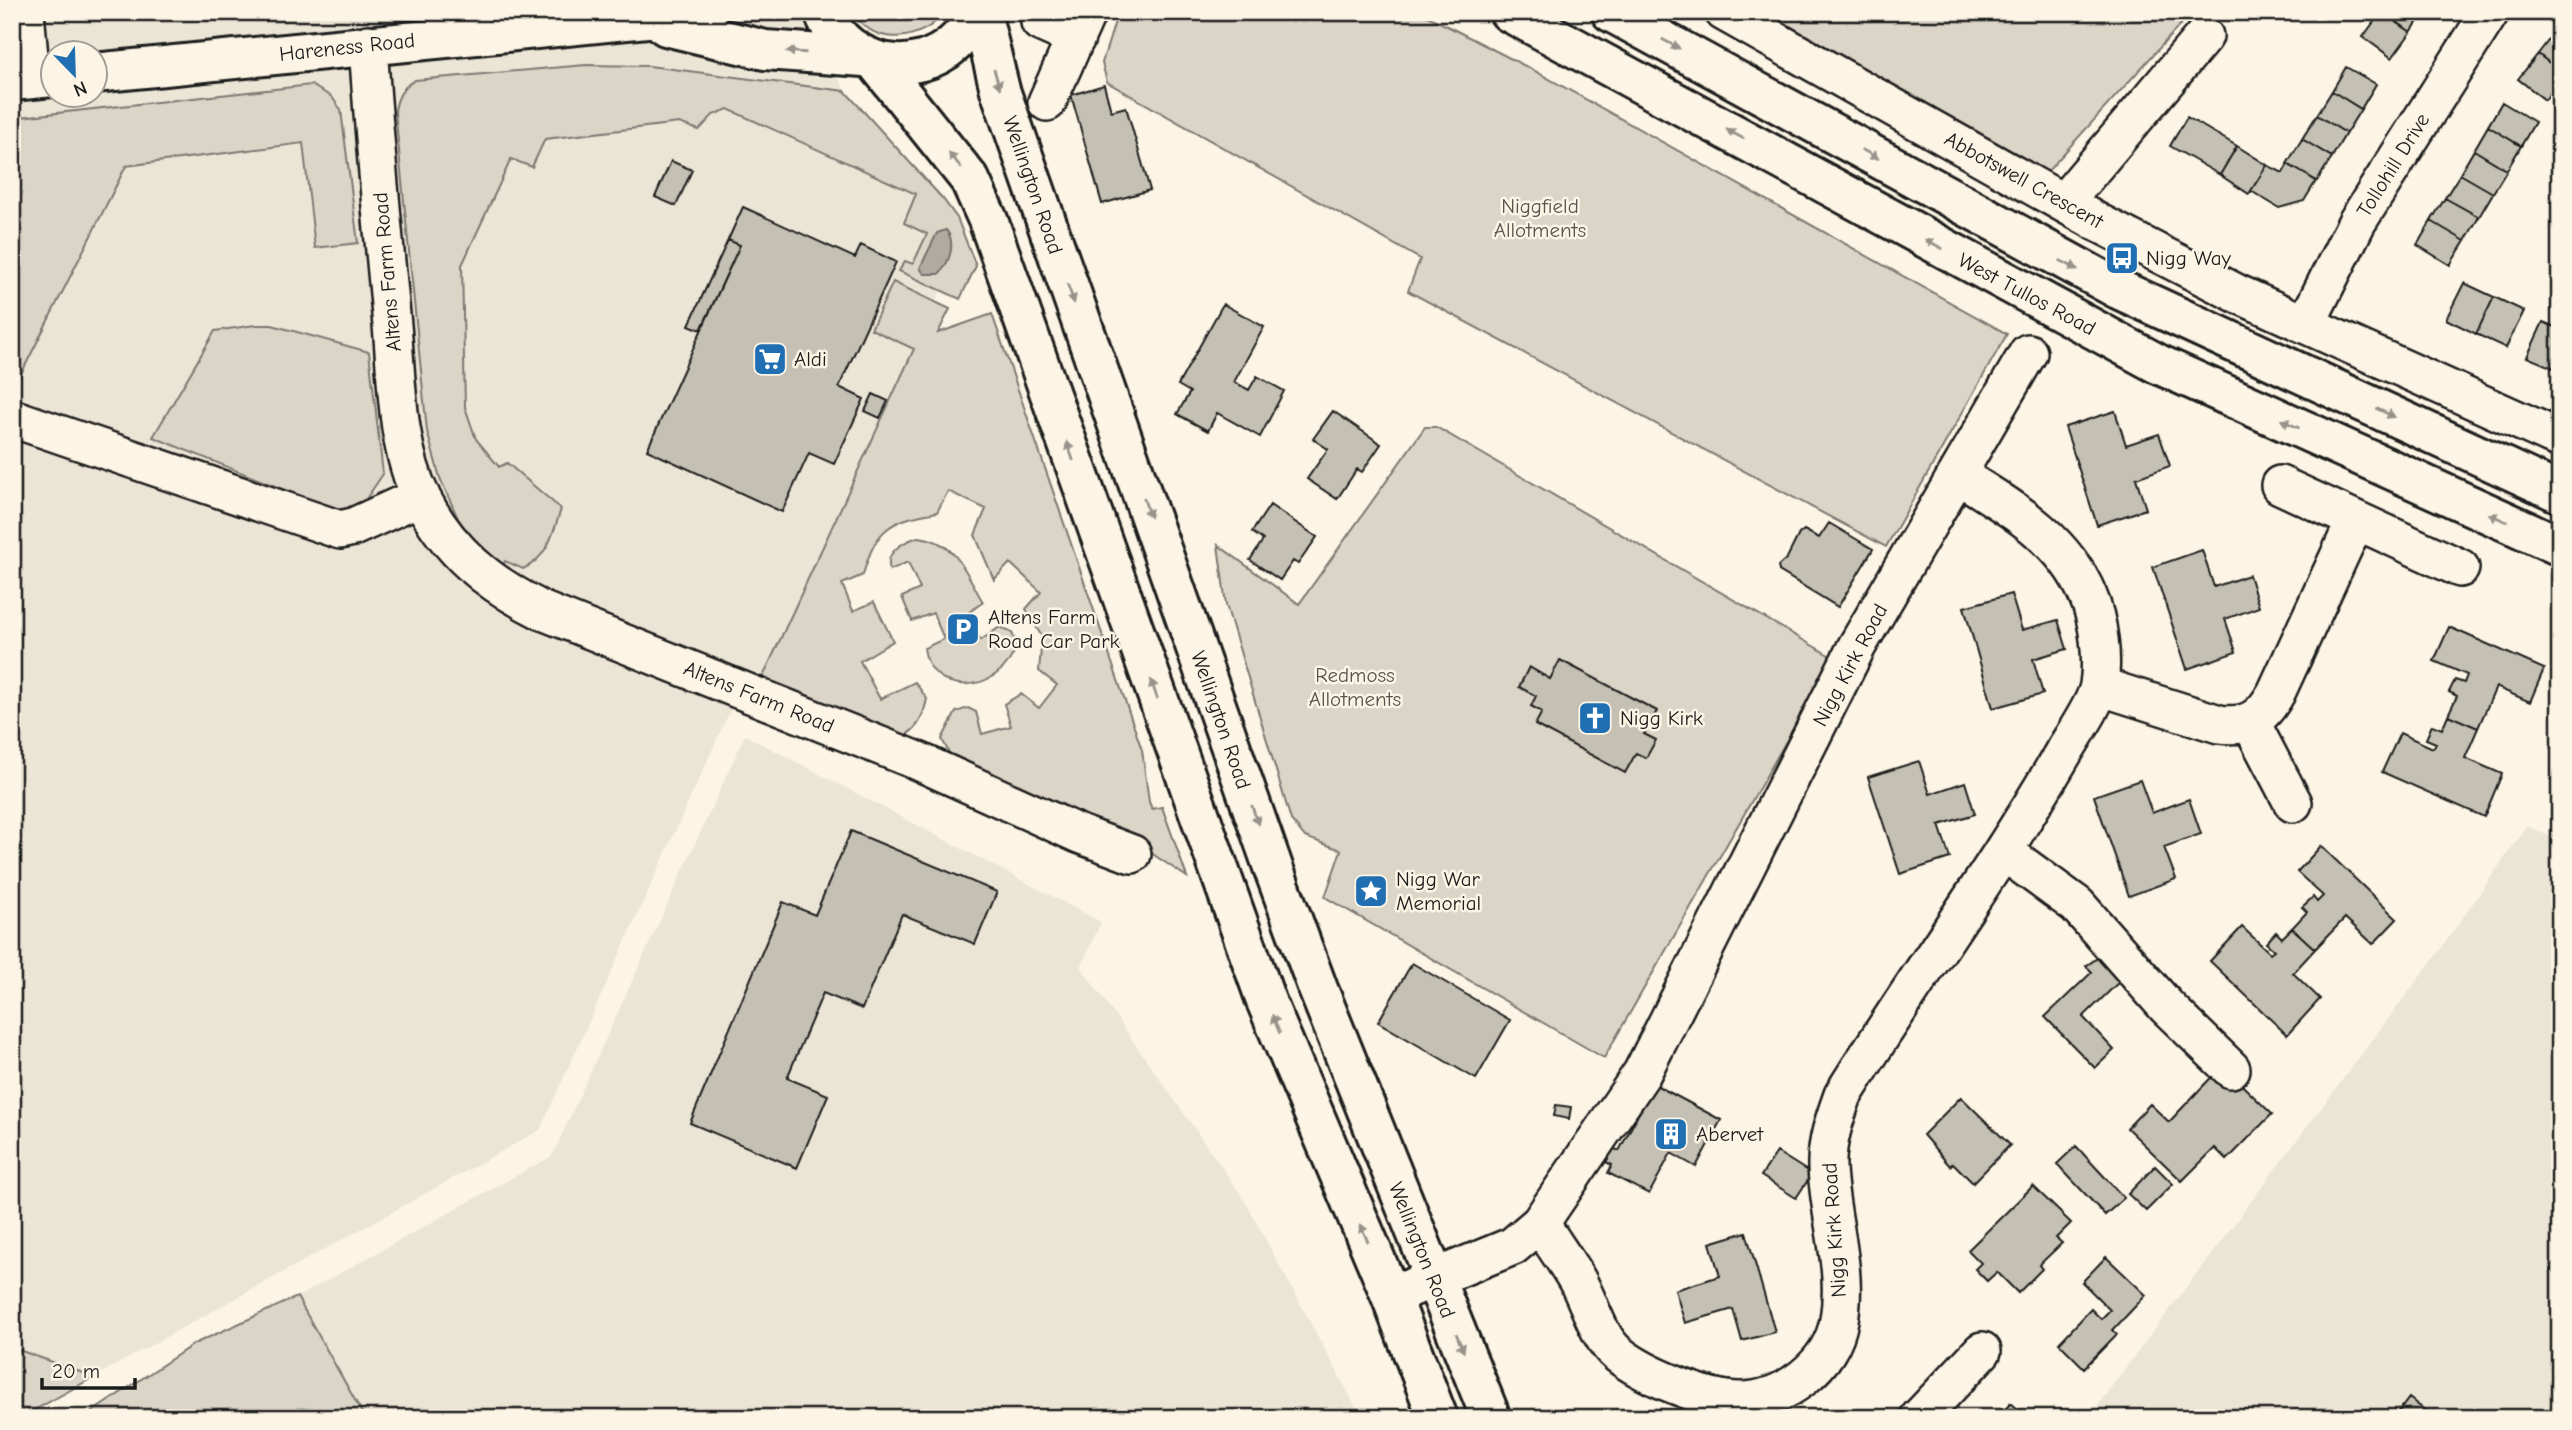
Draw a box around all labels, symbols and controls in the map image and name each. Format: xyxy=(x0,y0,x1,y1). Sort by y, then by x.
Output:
street label: Hareness Road xyxy=(278,28,416,66)
north arrow xyxy=(38,38,108,108)
one-way arrow xyxy=(1661,39,1681,50)
one-way arrow xyxy=(785,46,807,57)
one-way arrow xyxy=(992,68,1002,89)
text: N xyxy=(70,76,90,101)
street label: Tollohill Drive xyxy=(2352,109,2434,221)
street label: Wellington Road xyxy=(998,113,1068,257)
street label: Abbotswell Crescent xyxy=(1941,126,2108,234)
one-way arrow xyxy=(1725,128,1745,140)
one-way arrow xyxy=(1861,148,1880,160)
one-way arrow xyxy=(948,152,963,169)
street label: Altens Farm Road xyxy=(368,191,406,353)
park label: Niggfield Allotments xyxy=(1494,194,1586,242)
one-way arrow xyxy=(1924,239,1944,250)
bus stop icon: Nigg Way xyxy=(2103,239,2141,277)
place label: Nigg Way xyxy=(2146,246,2231,270)
street label: West Tullos Road xyxy=(1954,248,2100,340)
one-way arrow xyxy=(2060,258,2080,270)
one-way arrow xyxy=(1066,283,1077,304)
supermarket icon: Aldi xyxy=(751,340,789,378)
place label: Aldi xyxy=(794,347,827,371)
one-way arrow xyxy=(2376,408,2397,419)
one-way arrow xyxy=(2280,418,2300,430)
one-way arrow xyxy=(1064,441,1075,462)
one-way arrow xyxy=(1142,498,1153,519)
one-way arrow xyxy=(2487,512,2508,523)
street label: Nigg Kirk Road xyxy=(1808,600,1892,730)
place label: Altens Farm Road Car Park xyxy=(988,605,1120,653)
parking icon: Altens Farm Road Car Park xyxy=(944,610,982,648)
street label: Wellington Road xyxy=(1186,648,1256,792)
street label: Altens Farm Road xyxy=(680,656,838,738)
park label: Redmoss Allotments xyxy=(1309,663,1401,711)
one-way arrow xyxy=(1148,678,1159,699)
church icon: Nigg Kirk xyxy=(1576,699,1614,737)
place label: Nigg Kirk xyxy=(1620,706,1703,730)
one-way arrow xyxy=(1250,805,1261,826)
place label: Nigg War Memorial xyxy=(1396,867,1481,915)
place icon: Nigg War Memorial xyxy=(1352,872,1390,910)
one-way arrow xyxy=(1270,1013,1281,1034)
building icon: Abervet xyxy=(1652,1115,1690,1153)
place label: Abervet xyxy=(1696,1122,1764,1146)
street label: Nigg Kirk Road xyxy=(1817,1162,1851,1298)
street label: Wellington Road xyxy=(1384,1179,1460,1321)
one-way arrow xyxy=(1358,1223,1369,1244)
one-way arrow xyxy=(1454,1333,1465,1354)
scale bar xyxy=(42,1346,135,1390)
text: 20 m xyxy=(52,1359,100,1383)

